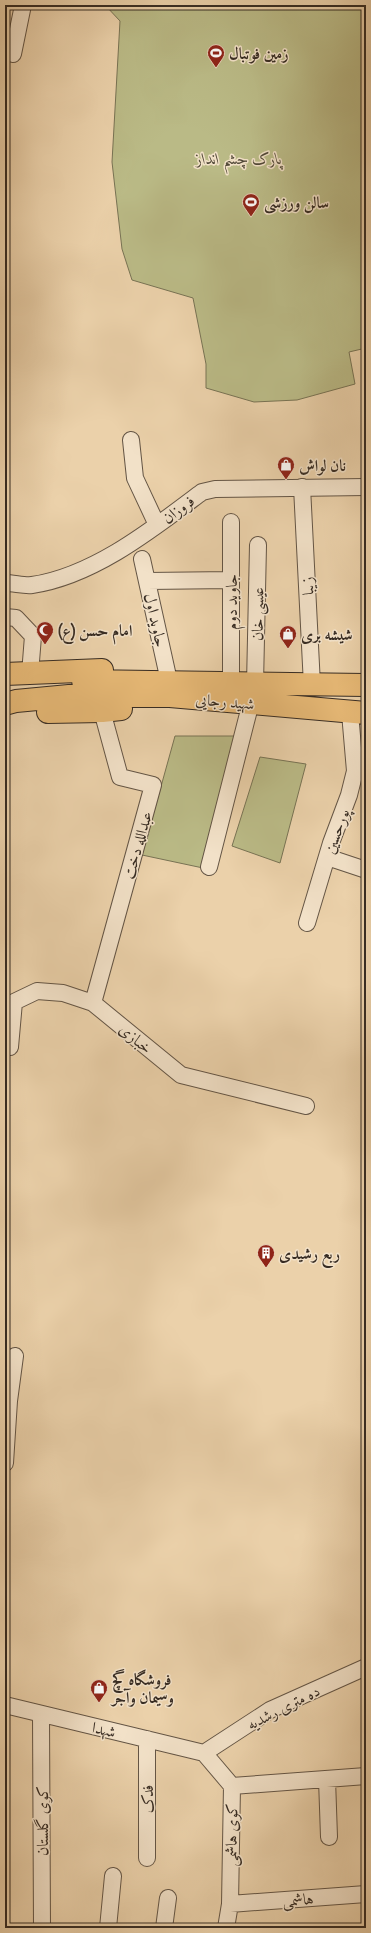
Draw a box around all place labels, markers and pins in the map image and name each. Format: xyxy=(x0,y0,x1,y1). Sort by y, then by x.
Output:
sports icon: زمین فوتبال xyxy=(206,43,226,68)
place label: زمین فوتبال xyxy=(229,44,289,64)
sports icon: سالن ورزشی xyxy=(241,192,261,217)
place label: سالن ورزشی xyxy=(264,193,329,214)
shop icon: نان لواش xyxy=(276,455,296,480)
place label: نان لواش xyxy=(299,456,346,476)
mosque icon: امام حسن (ع) xyxy=(35,620,55,645)
place label: امام حسن (ع) xyxy=(58,621,132,645)
shop icon: شیشه بری xyxy=(278,624,298,649)
place label: شیشه بری xyxy=(301,625,353,644)
building icon: ربع رشیدی xyxy=(256,1243,276,1268)
place label: ربع رشیدی xyxy=(279,1244,341,1269)
place label: فروشگاه گچ وسیمان وآجر xyxy=(110,1669,174,1707)
shop icon: فروشگاه گچ وسیمان وآجر xyxy=(89,1678,109,1703)

